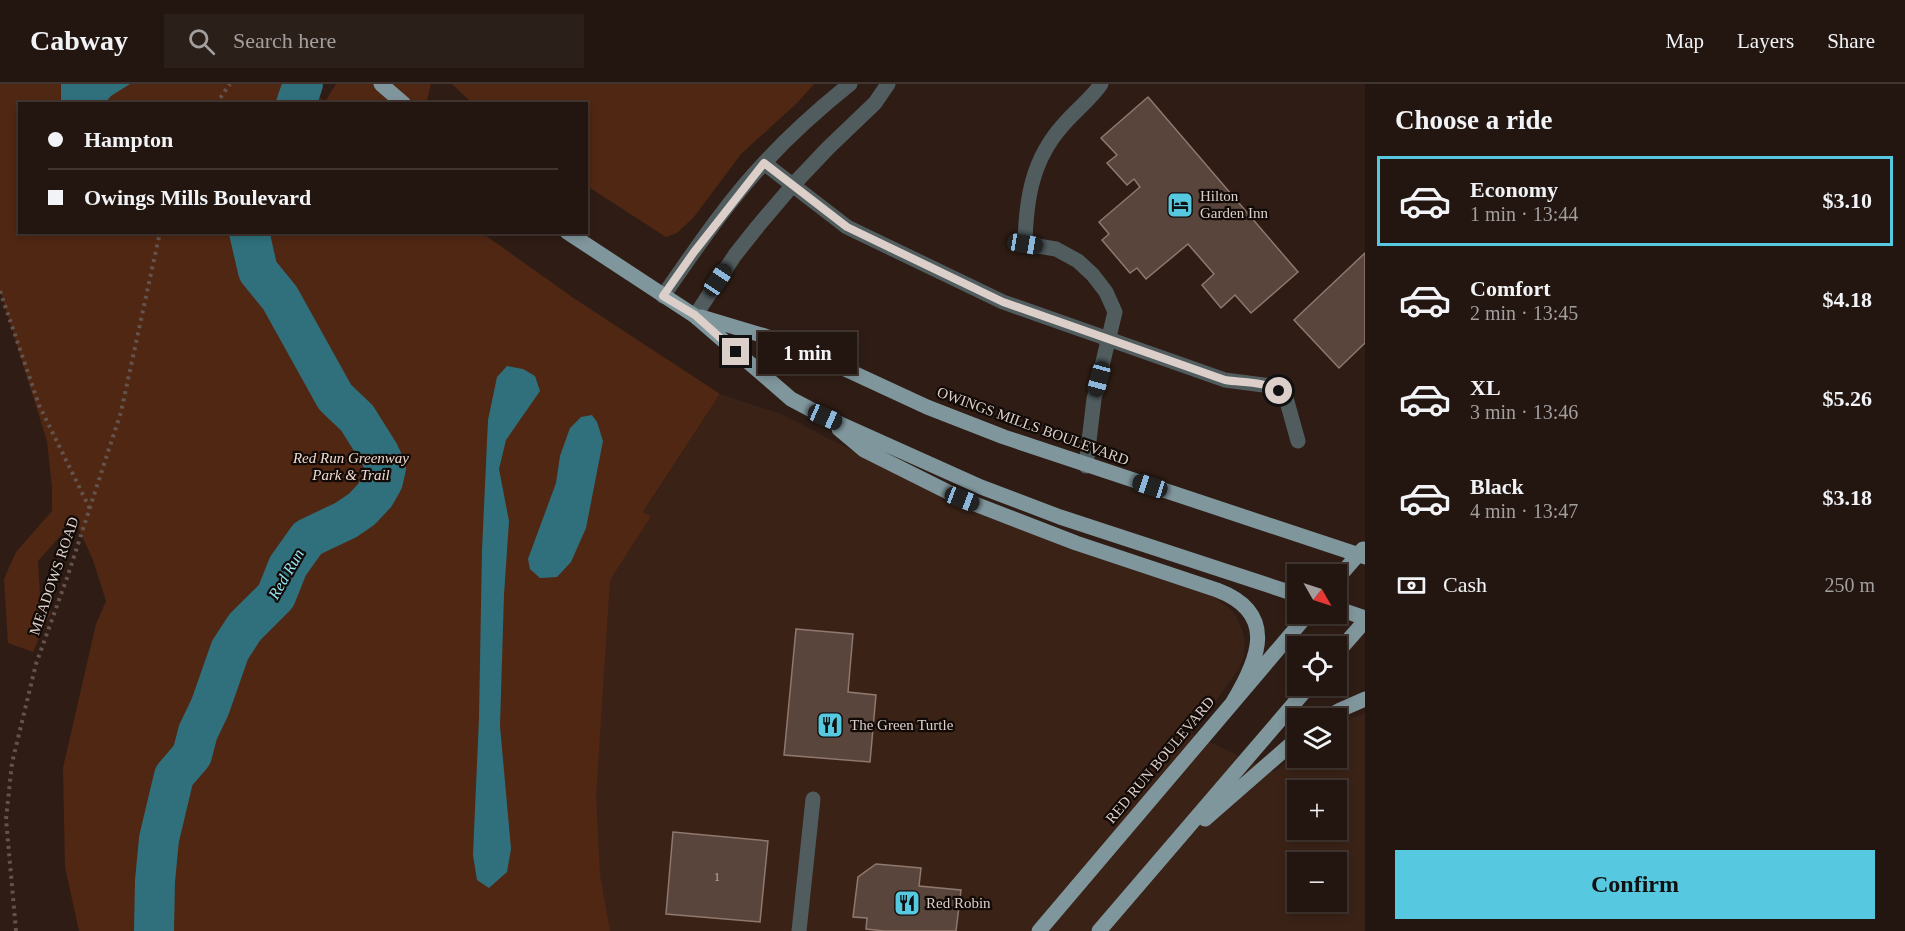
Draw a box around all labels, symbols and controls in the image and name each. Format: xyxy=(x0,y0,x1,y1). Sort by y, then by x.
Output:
search box xyxy=(164,14,584,68)
text: Cabway xyxy=(30,25,128,56)
icon: search xyxy=(185,25,218,58)
text: Search here xyxy=(233,28,336,53)
text: Map xyxy=(1666,29,1704,53)
text: Layers xyxy=(1737,29,1794,53)
text: Share xyxy=(1827,29,1875,53)
text: Choose a ride xyxy=(1395,105,1553,135)
text: Hampton xyxy=(84,127,173,152)
icon: car xyxy=(1398,174,1452,228)
text: Economy xyxy=(1470,177,1558,202)
text: Owings Mills Boulevard xyxy=(84,185,311,210)
place label: Hilton Garden Inn xyxy=(1200,188,1268,221)
text: $3.10 xyxy=(1823,188,1872,213)
hotel icon: Hilton Garden Inn xyxy=(1165,190,1195,220)
text: 1 min · 13:44 xyxy=(1470,203,1578,225)
car xyxy=(1006,232,1044,256)
car xyxy=(700,260,736,300)
icon: car xyxy=(1398,273,1452,327)
text: Comfort xyxy=(1470,276,1551,301)
text: $4.18 xyxy=(1823,287,1872,312)
text: 2 min · 13:45 xyxy=(1470,302,1578,324)
callout: 1 min xyxy=(757,331,856,373)
route end xyxy=(722,338,749,365)
text: 1 min xyxy=(783,342,832,364)
car xyxy=(1086,359,1112,399)
icon: car xyxy=(1398,372,1452,426)
text: XL xyxy=(1470,375,1501,400)
route start xyxy=(1265,377,1292,404)
street label: OWINGS MILLS BOULEVARD xyxy=(935,384,1131,468)
text: $5.26 xyxy=(1823,386,1872,411)
car xyxy=(805,401,845,433)
text: 3 min · 13:46 xyxy=(1470,401,1578,423)
park label: Red Run Greenway Park & Trail xyxy=(292,450,409,483)
icon: car xyxy=(1398,471,1452,525)
car xyxy=(1130,472,1170,500)
text: Black xyxy=(1470,474,1524,499)
car xyxy=(942,484,982,514)
text: $3.18 xyxy=(1823,485,1872,510)
text: 4 min · 13:47 xyxy=(1470,500,1578,522)
street label: MEADOWS ROAD xyxy=(26,515,82,637)
water label: Red Run xyxy=(264,546,307,603)
north arrow xyxy=(1287,564,1347,624)
map controls xyxy=(1287,564,1347,912)
icon: cash xyxy=(1395,569,1428,602)
text: Cash xyxy=(1443,572,1487,597)
text: 250 m xyxy=(1824,574,1875,596)
button: locate xyxy=(1287,636,1347,696)
street label: RED RUN BOULEVARD xyxy=(1103,694,1218,826)
button: layers xyxy=(1287,708,1347,768)
restaurant icon: The Green Turtle xyxy=(815,710,845,740)
place label: The Green Turtle xyxy=(850,717,954,733)
button: + xyxy=(1287,780,1347,840)
button: Confirm xyxy=(1395,850,1875,919)
button: − xyxy=(1287,852,1347,912)
house number: 1 xyxy=(714,870,720,884)
restaurant icon: Red Robin xyxy=(892,888,922,918)
place label: Red Robin xyxy=(926,895,991,911)

